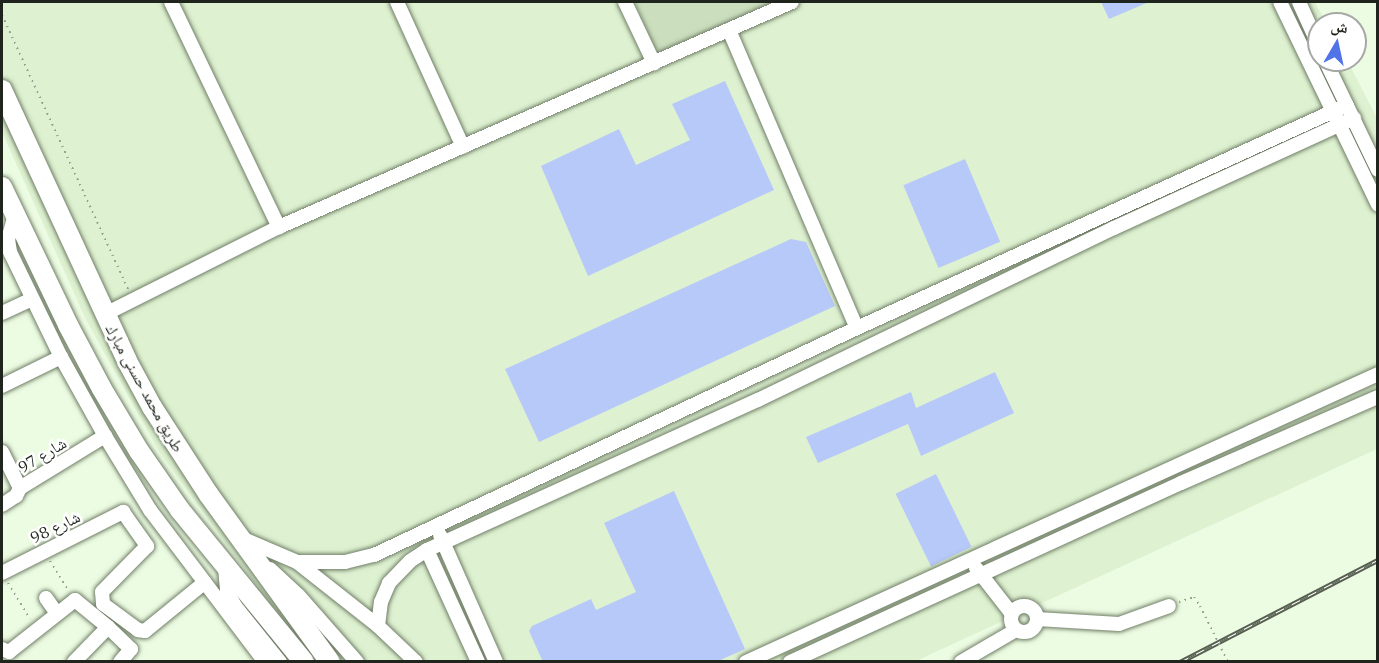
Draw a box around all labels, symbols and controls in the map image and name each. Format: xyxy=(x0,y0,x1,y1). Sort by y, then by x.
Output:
north arrow xyxy=(1307,12,1367,72)
text: ش xyxy=(1330,15,1349,37)
street label: طريق محمد حسنى مبارك xyxy=(102,321,188,455)
street label: شارع 97 xyxy=(14,433,70,477)
street label: شارع 98 xyxy=(27,507,83,547)

